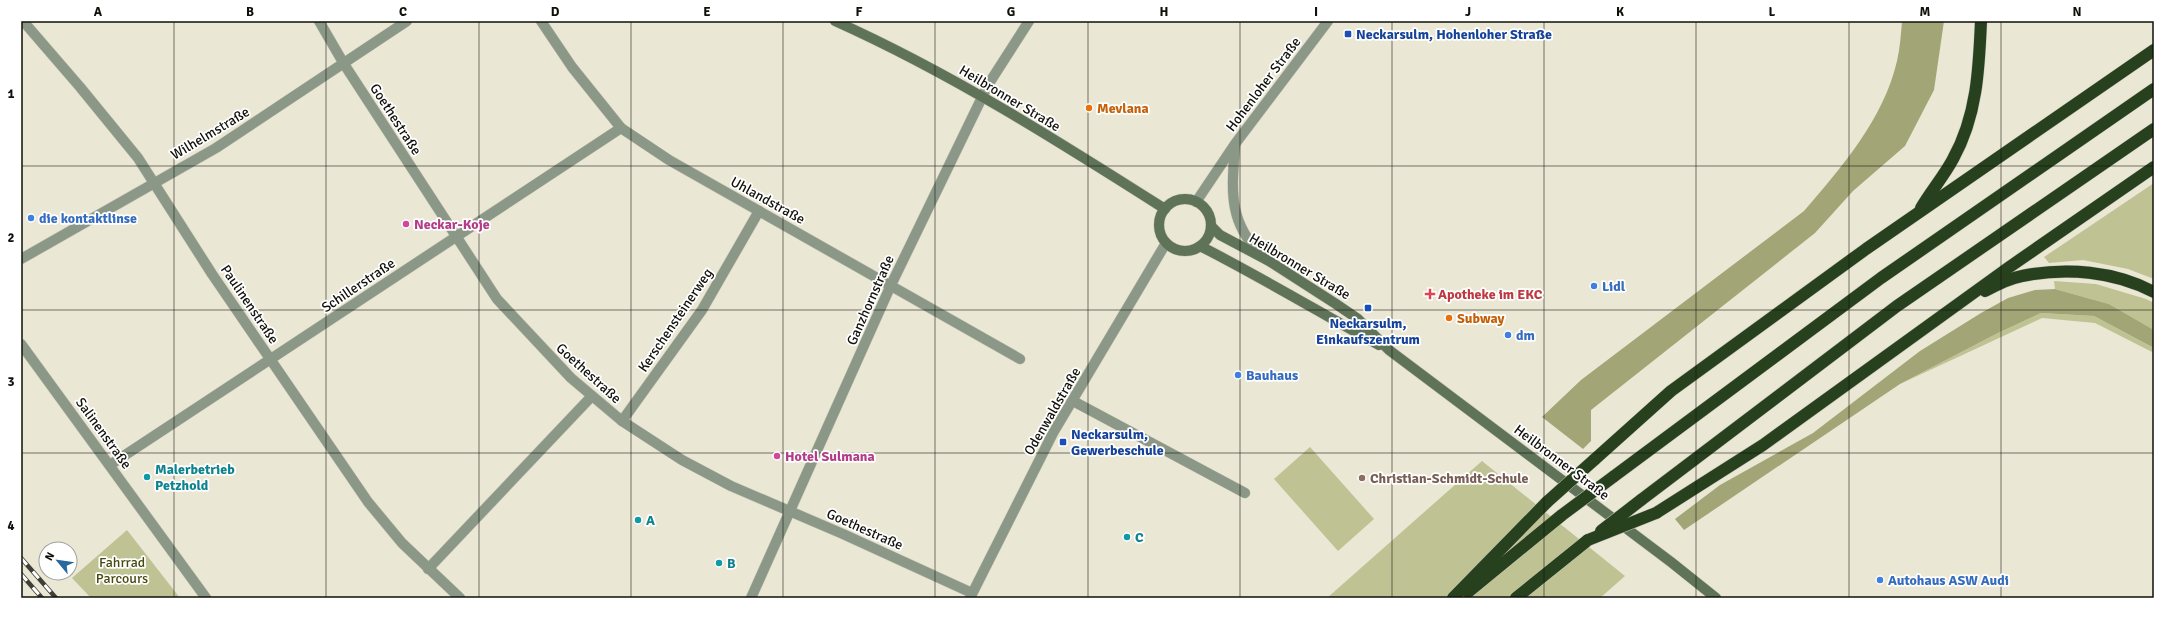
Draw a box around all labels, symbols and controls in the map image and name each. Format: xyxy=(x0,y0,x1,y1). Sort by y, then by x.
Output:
text: A xyxy=(94,4,103,20)
text: B xyxy=(246,4,254,20)
text: C xyxy=(399,4,407,20)
text: D xyxy=(551,4,560,20)
text: E xyxy=(703,4,711,20)
text: F xyxy=(856,4,863,20)
text: G xyxy=(1007,4,1015,20)
text: H xyxy=(1160,4,1168,20)
text: I xyxy=(1314,4,1318,20)
text: J xyxy=(1465,4,1471,20)
text: K xyxy=(1616,4,1624,20)
text: L xyxy=(1769,4,1776,20)
text: M xyxy=(1920,4,1931,20)
text: N xyxy=(2072,4,2082,20)
place label: Neckarsulm, Hohenloher Straße xyxy=(1356,26,1552,43)
marker: Neckarsulm, Hohenloher Straße xyxy=(1343,29,1353,39)
street label: Hohenloher Straße xyxy=(1222,34,1304,135)
street label: Heilbronner Straße xyxy=(956,62,1063,135)
street label: Goethestraße xyxy=(366,80,425,158)
text: 1 xyxy=(7,86,15,102)
place label: Mevlana xyxy=(1097,100,1149,117)
street label: Wilhelmstraße xyxy=(168,103,253,164)
marker: Mevlana xyxy=(1084,103,1094,113)
street label: Uhlandstraße xyxy=(728,173,808,228)
place label: die kontaktlinse xyxy=(39,210,137,227)
marker: die kontaktlinse xyxy=(26,213,36,223)
place label: Neckar-Koje xyxy=(414,216,490,233)
marker: Neckar-Koje xyxy=(401,219,411,229)
text: 2 xyxy=(7,230,15,246)
street label: Heilbronner Straße xyxy=(1246,230,1353,303)
street label: Ganzhornstraße xyxy=(843,253,898,348)
street label: Schillerstraße xyxy=(318,255,398,316)
street label: Paulinenstraße xyxy=(217,262,282,347)
street label: Kerschensteinerweg xyxy=(634,265,716,375)
place label: Lidl xyxy=(1602,278,1626,295)
marker: Lidl xyxy=(1589,281,1599,291)
place label: Apotheke im EKC xyxy=(1438,286,1543,303)
marker: Apotheke im EKC xyxy=(1425,289,1435,299)
marker: Neckarsulm, Einkaufszentrum xyxy=(1363,303,1373,313)
place label: Subway xyxy=(1457,310,1504,327)
marker: Subway xyxy=(1444,313,1454,323)
place label: Neckarsulm, Einkaufszentrum xyxy=(1316,315,1420,348)
place label: dm xyxy=(1516,327,1535,344)
marker: dm xyxy=(1503,330,1513,340)
street label: Goethestraße xyxy=(553,340,625,407)
street label: Odenwaldstraße xyxy=(1020,364,1084,458)
place label: Bauhaus xyxy=(1246,367,1298,384)
marker: Bauhaus xyxy=(1233,370,1243,380)
text: 3 xyxy=(7,374,15,390)
street label: Salinenstraße xyxy=(72,394,135,472)
street label: Heilbronner Straße xyxy=(1511,421,1613,504)
place label: Neckarsulm, Gewerbeschule xyxy=(1071,426,1164,459)
marker: Neckarsulm, Gewerbeschule xyxy=(1058,437,1068,447)
place label: Hotel Sulmana xyxy=(785,448,875,465)
marker: Hotel Sulmana xyxy=(772,451,782,461)
place label: Malerbetrieb Petzhold xyxy=(155,461,235,494)
place label: Christian-Schmidt-Schule xyxy=(1370,470,1528,487)
marker: Malerbetrieb Petzhold xyxy=(142,472,152,482)
marker: Christian-Schmidt-Schule xyxy=(1357,473,1367,483)
street label: Goethestraße xyxy=(824,505,906,554)
place label: A xyxy=(646,512,655,529)
marker: A xyxy=(633,515,643,525)
text: 4 xyxy=(7,518,15,534)
place label: C xyxy=(1135,529,1144,546)
marker: C xyxy=(1122,532,1132,542)
north arrow xyxy=(38,541,78,581)
text: N xyxy=(42,550,57,563)
park label: Fahrrad Parcours xyxy=(96,554,148,587)
place label: B xyxy=(727,555,736,572)
marker: B xyxy=(714,558,724,568)
place label: Autohaus ASW Audi xyxy=(1888,572,2009,589)
marker: Autohaus ASW Audi xyxy=(1875,575,1885,585)

